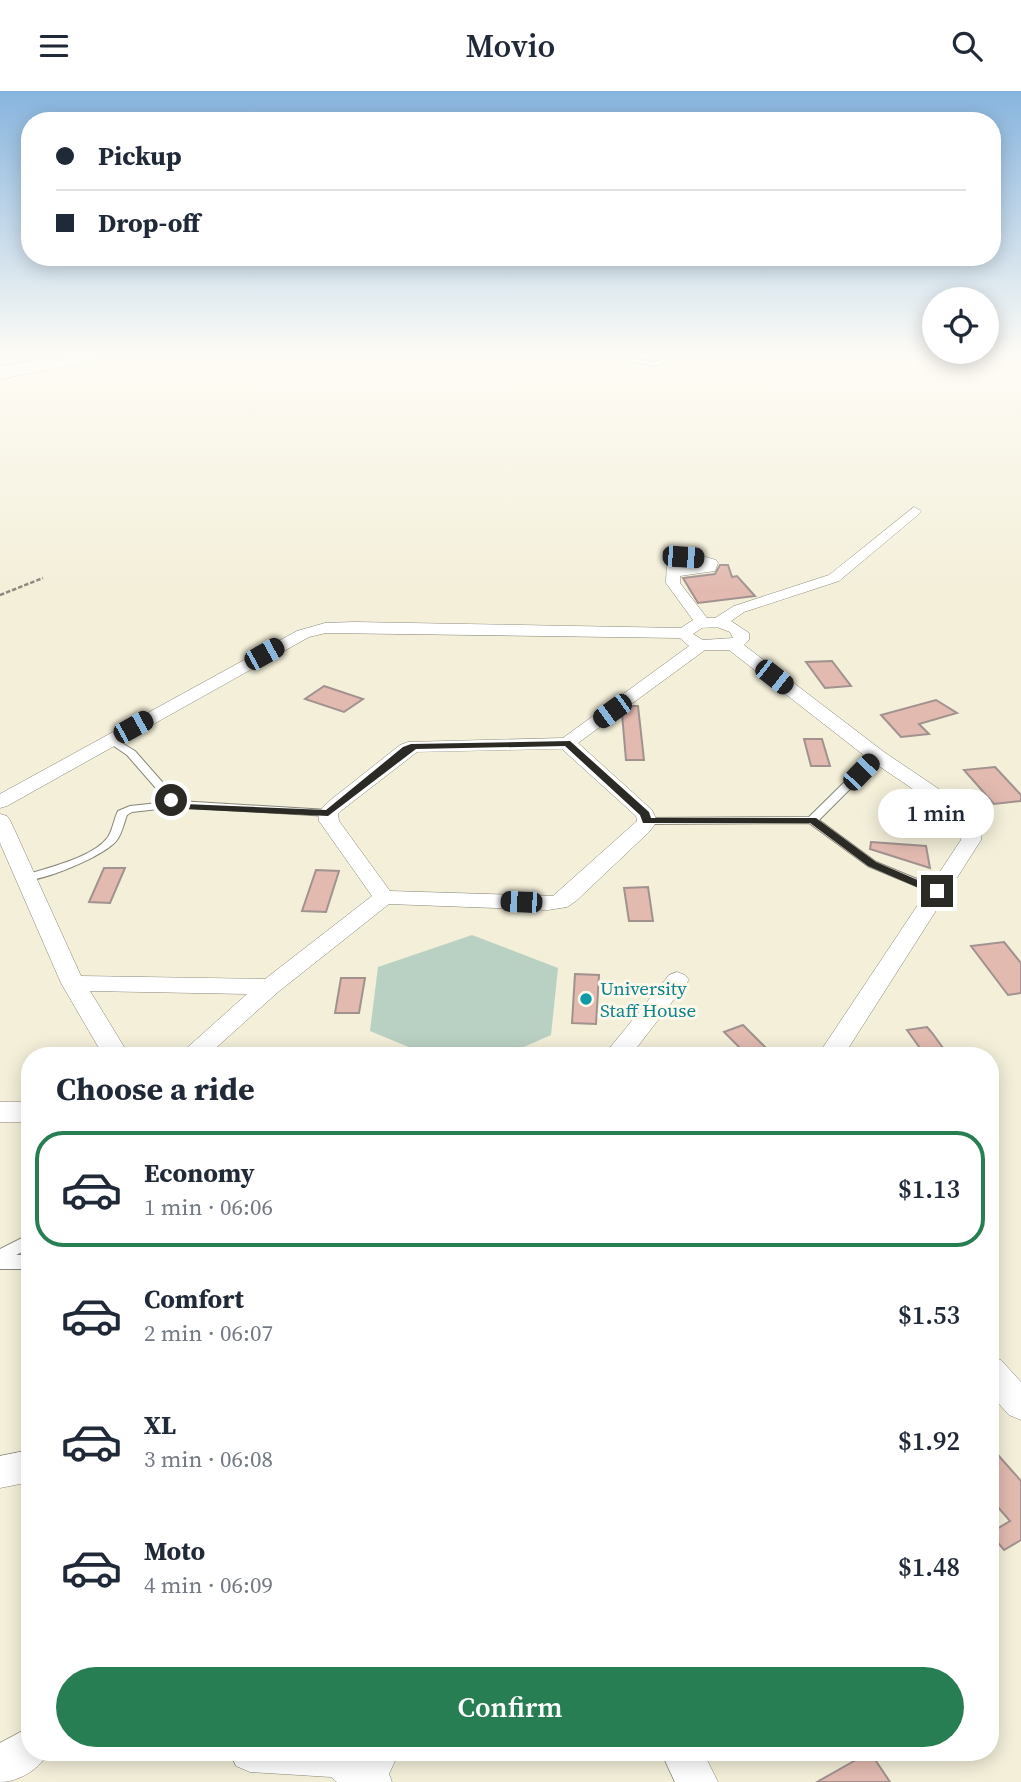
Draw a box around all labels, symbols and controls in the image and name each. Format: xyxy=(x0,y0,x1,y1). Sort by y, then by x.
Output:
text: Movio xyxy=(466,24,555,68)
icon: menu xyxy=(35,27,73,65)
icon: search xyxy=(948,27,986,65)
text: Pickup xyxy=(98,138,182,174)
text: Drop-off xyxy=(98,205,200,241)
map controls xyxy=(922,287,999,364)
button: locate xyxy=(922,287,999,364)
car xyxy=(662,545,705,569)
car xyxy=(241,635,288,673)
car xyxy=(751,656,798,698)
car xyxy=(589,690,636,732)
car xyxy=(110,708,157,746)
car xyxy=(839,750,884,794)
route start xyxy=(155,784,187,816)
callout: 1 min xyxy=(879,789,995,839)
text: 1 min xyxy=(906,797,966,829)
route end xyxy=(921,875,953,907)
car xyxy=(500,891,543,913)
place label: University Staff House xyxy=(600,975,696,1023)
marker: University Staff House xyxy=(578,991,594,1007)
text: Choose a ride xyxy=(56,1067,255,1111)
text: Economy xyxy=(144,1155,255,1191)
icon: car xyxy=(60,1158,123,1221)
text: $1.13 xyxy=(898,1171,960,1207)
text: 1 min · 06:06 xyxy=(144,1191,273,1223)
text: Comfort xyxy=(144,1281,244,1317)
icon: car xyxy=(60,1284,123,1347)
text: $1.53 xyxy=(898,1297,960,1333)
text: 2 min · 06:07 xyxy=(144,1317,273,1349)
text: XL xyxy=(144,1407,176,1443)
icon: car xyxy=(60,1410,123,1473)
text: $1.92 xyxy=(898,1423,960,1459)
text: 3 min · 06:08 xyxy=(144,1443,273,1475)
text: Moto xyxy=(144,1533,205,1569)
icon: car xyxy=(60,1536,123,1599)
text: $1.48 xyxy=(898,1549,960,1585)
text: 4 min · 06:09 xyxy=(144,1569,273,1601)
button: Confirm xyxy=(56,1667,964,1747)

